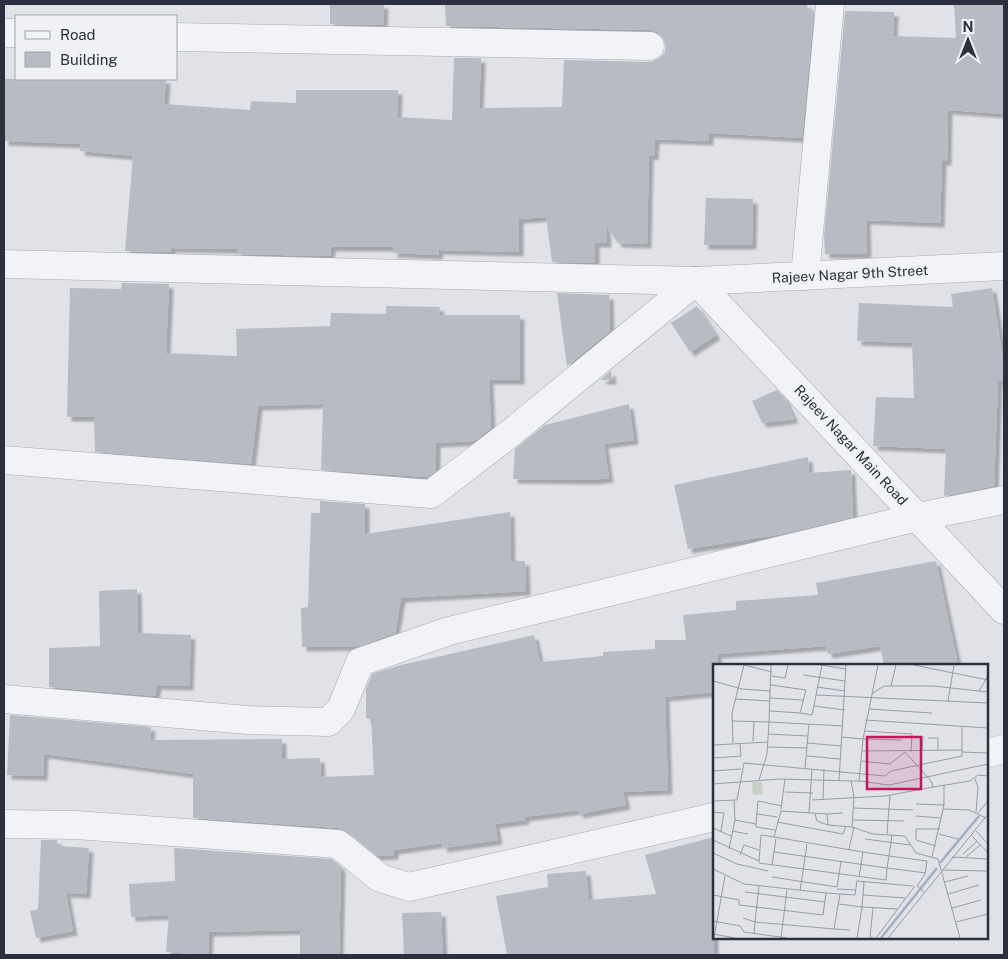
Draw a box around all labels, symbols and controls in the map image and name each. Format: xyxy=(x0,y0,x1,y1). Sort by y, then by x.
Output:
legend xyxy=(15,15,178,80)
north arrow xyxy=(943,15,993,65)
text: N xyxy=(963,19,973,35)
text: Road xyxy=(60,26,96,43)
text: Building xyxy=(60,51,118,68)
street label: Rajeev Nagar 9th Street xyxy=(771,262,929,286)
street label: Rajeev Nagar Main Road xyxy=(791,382,911,508)
inset map xyxy=(713,664,988,939)

